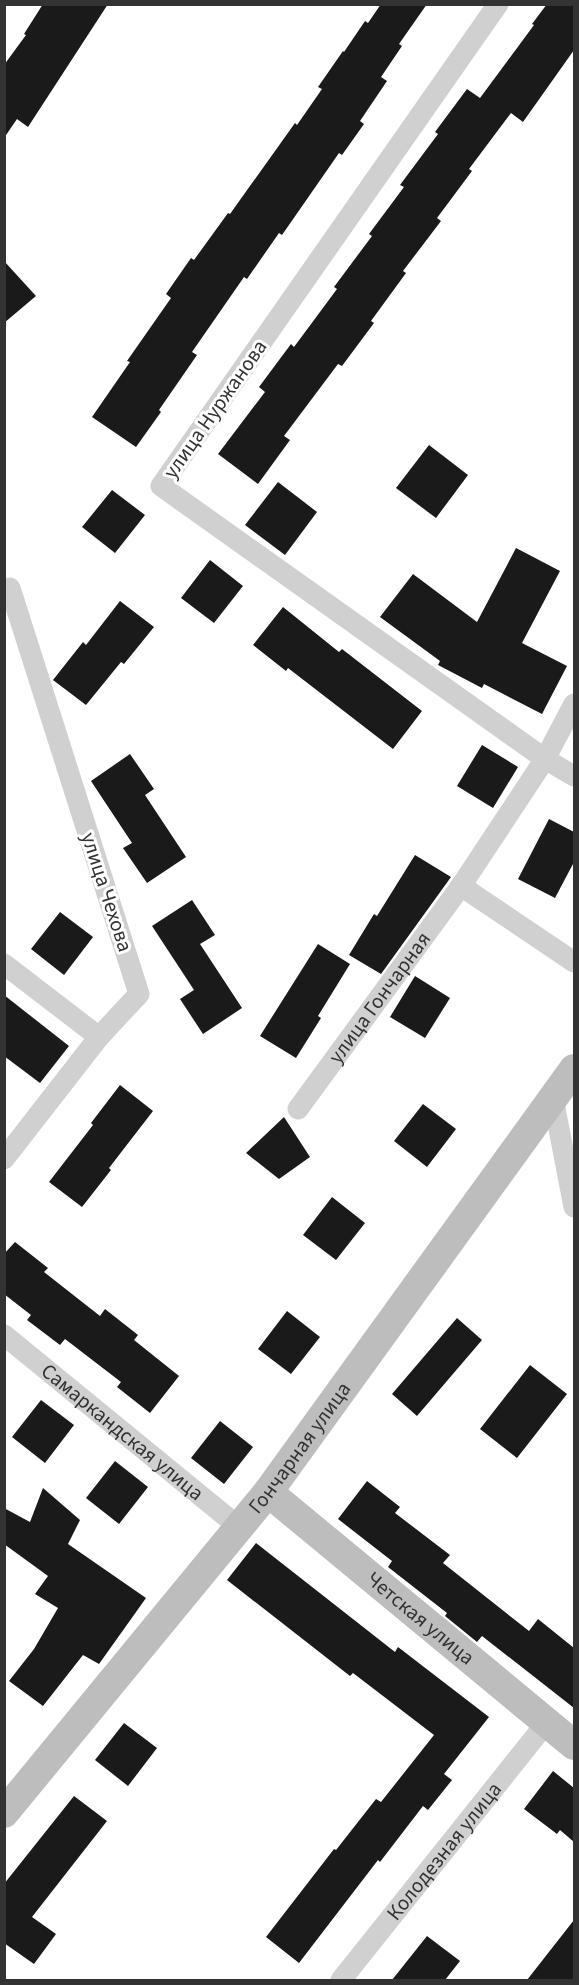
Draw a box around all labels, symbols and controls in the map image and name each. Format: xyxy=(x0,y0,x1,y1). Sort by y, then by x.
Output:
street label: улица Нуржанова xyxy=(156,333,274,485)
street label: улица Чехова xyxy=(74,829,140,955)
street label: улица Гончарная xyxy=(321,925,438,1070)
street label: Самаркандская улица xyxy=(35,1356,210,1508)
street label: Гончарная улица xyxy=(241,1376,358,1520)
street label: Четская улица xyxy=(360,1564,481,1672)
street label: Колодезная улица xyxy=(379,1775,509,1927)

